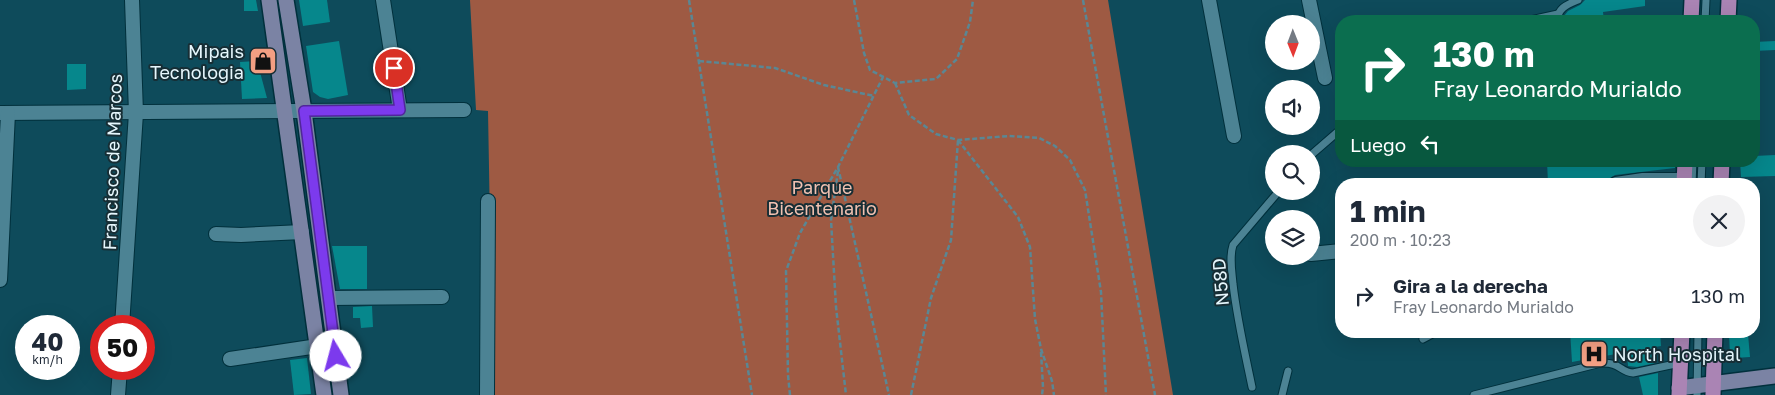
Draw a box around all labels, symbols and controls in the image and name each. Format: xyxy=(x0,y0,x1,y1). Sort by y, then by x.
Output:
north arrow xyxy=(1265,15,1320,70)
map controls xyxy=(1265,15,1320,265)
text: 130 m xyxy=(1433,33,1535,75)
icon: right xyxy=(1350,35,1415,100)
place label: Mipais Tecnologia xyxy=(150,40,244,83)
shop icon: Mipais Tecnologia xyxy=(248,46,278,76)
pin xyxy=(373,47,415,89)
icon: arrive xyxy=(380,54,408,82)
street label: Francisco de Marcos xyxy=(98,73,126,251)
text: Fray Leonardo Murialdo xyxy=(1433,75,1682,102)
button: sound xyxy=(1265,80,1320,135)
icon: left xyxy=(1416,130,1444,158)
text: Luego xyxy=(1350,133,1406,156)
button: search xyxy=(1265,145,1320,200)
park label: Parque Bicentenario xyxy=(767,176,877,219)
text: 1 min xyxy=(1350,193,1426,229)
button: close xyxy=(1693,195,1745,247)
button: layers xyxy=(1265,210,1320,265)
text: 200 m · 10:23 xyxy=(1350,230,1451,250)
street label: N58D xyxy=(1207,257,1233,307)
text: Gira a la derecha xyxy=(1393,274,1548,297)
icon: right xyxy=(1350,282,1378,310)
text: 130 m xyxy=(1691,284,1745,307)
text: Fray Leonardo Murialdo xyxy=(1393,297,1574,317)
speed limit sign: 50 xyxy=(90,315,155,380)
text: 40 xyxy=(32,326,63,357)
position arrow xyxy=(309,329,361,381)
hospital icon: North Hospital xyxy=(1579,339,1609,369)
place label: North Hospital xyxy=(1613,343,1741,365)
text: km/h xyxy=(32,352,63,367)

